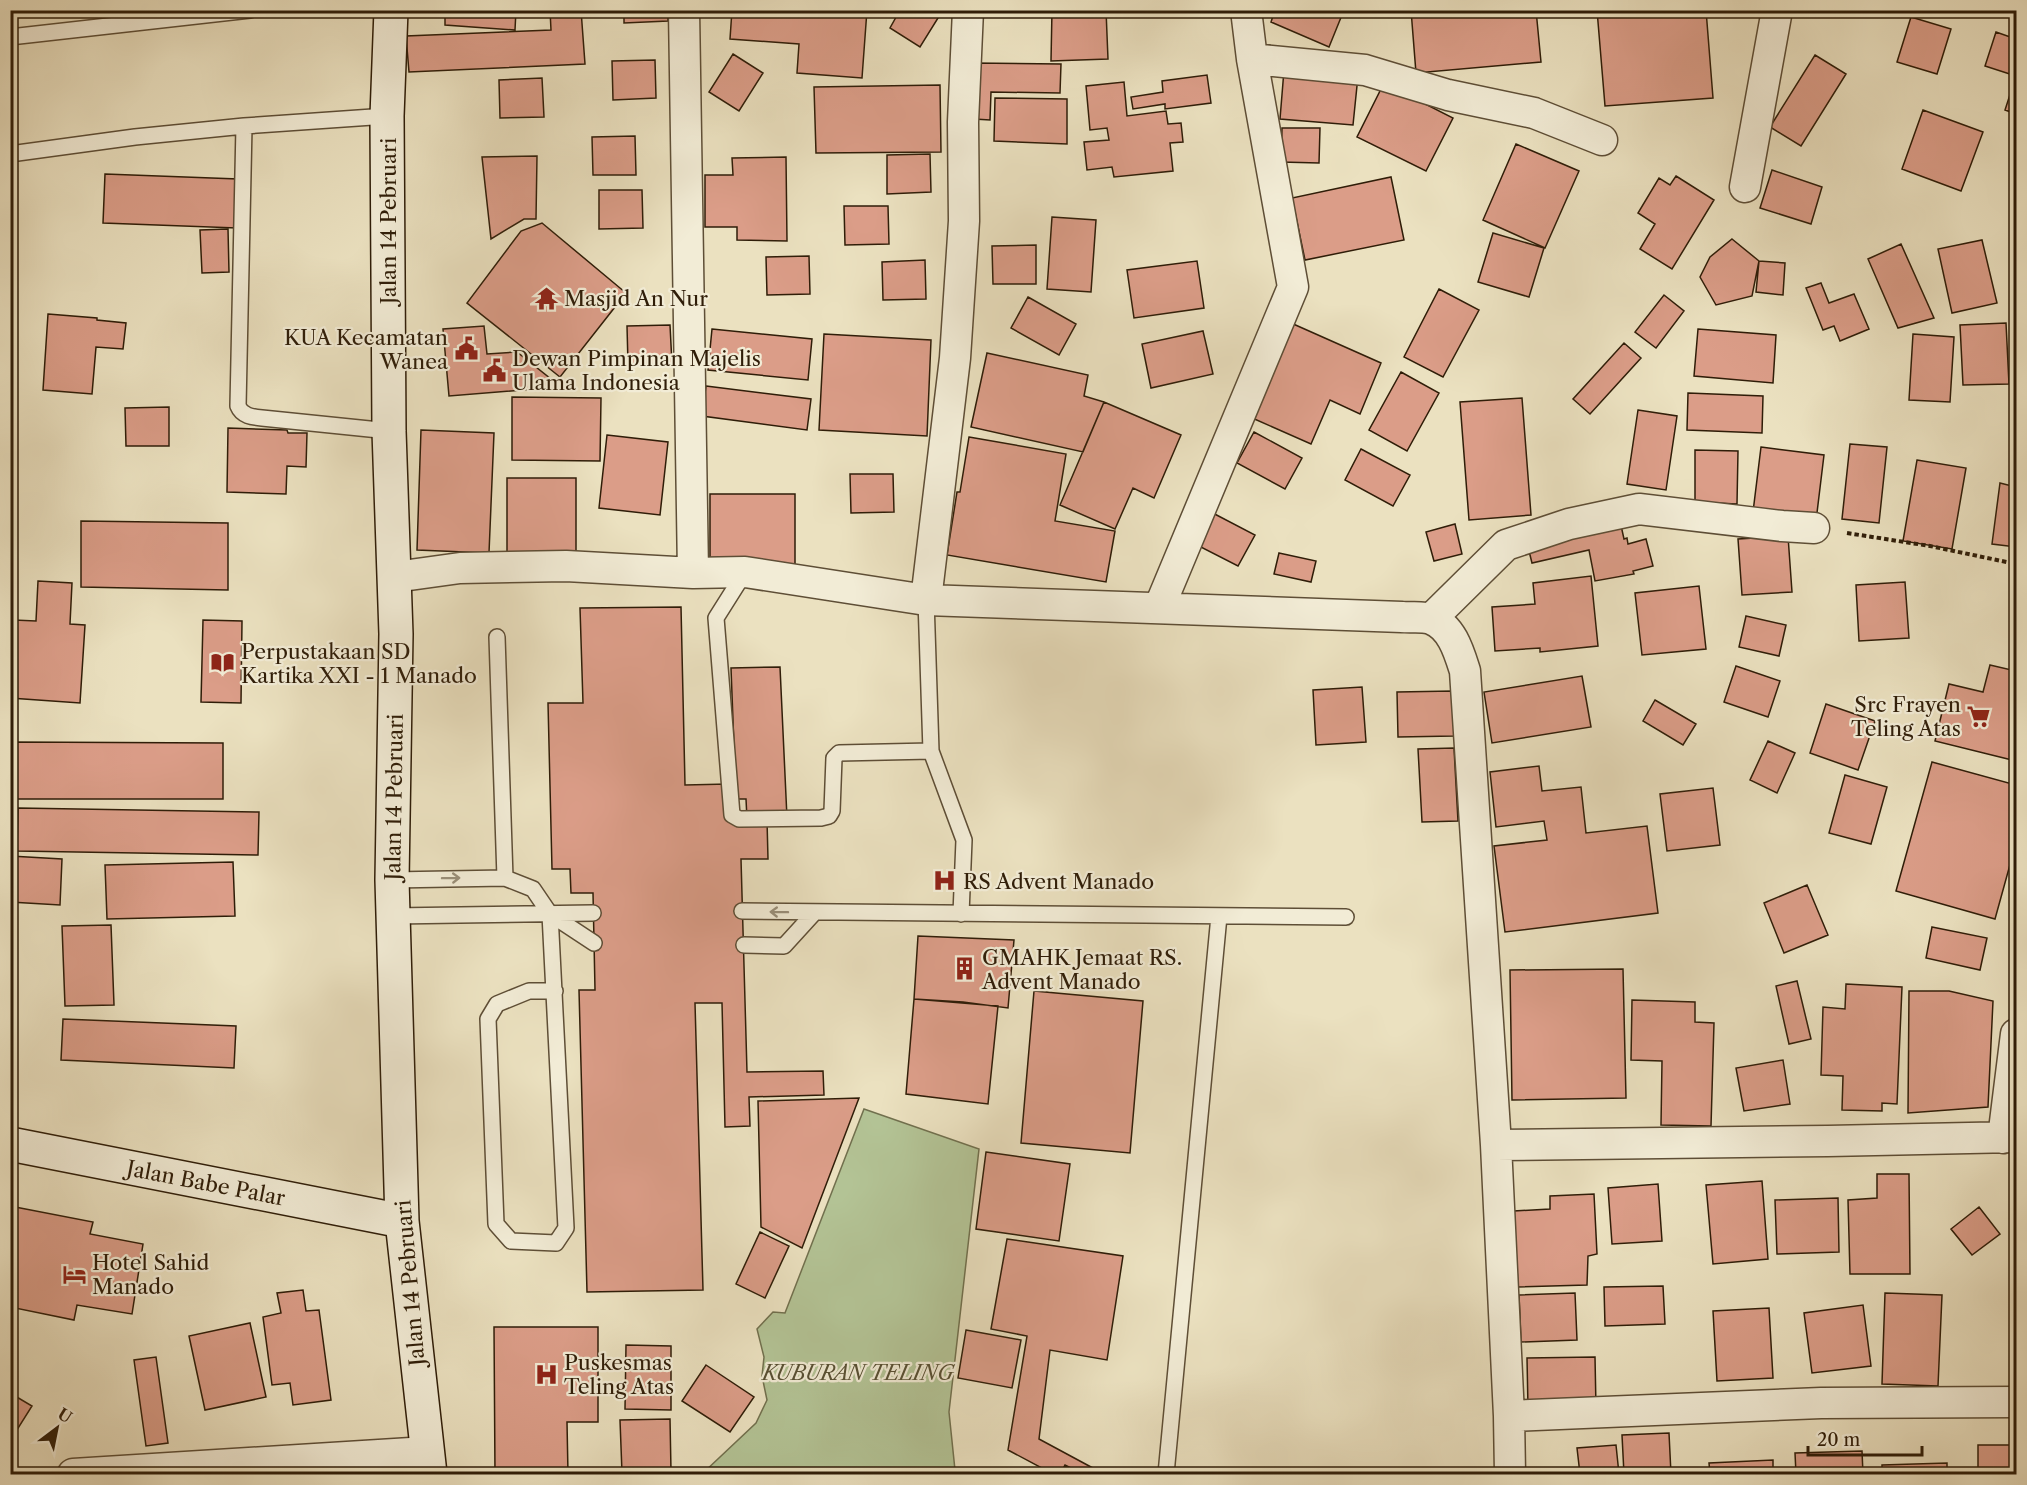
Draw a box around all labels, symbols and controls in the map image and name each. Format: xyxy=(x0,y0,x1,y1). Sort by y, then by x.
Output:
street label: Jalan 14 Pebruari xyxy=(376,138,401,307)
temple icon: Masjid An Nur xyxy=(533,285,559,311)
place label: Masjid An Nur xyxy=(564,286,708,311)
place label: KUA Kecamatan Wanea xyxy=(284,325,449,374)
public building icon: KUA Kecamatan Wanea xyxy=(453,336,479,362)
place label: Dewan Pimpinan Majelis Ulama Indonesia xyxy=(512,346,761,395)
public building icon: Dewan Pimpinan Majelis Ulama Indonesia xyxy=(481,357,507,383)
place label: Perpustakaan SD Kartika XXI - 1 Manado xyxy=(241,639,477,688)
library icon: Perpustakaan SD Kartika XXI - 1 Manado xyxy=(210,650,236,676)
place label: Src Frayen Teling Atas xyxy=(1851,692,1961,741)
supermarket icon: Src Frayen Teling Atas xyxy=(1966,703,1992,729)
street label: Jalan 14 Pebruari xyxy=(380,713,408,884)
hospital icon: RS Advent Manado xyxy=(932,868,958,894)
place label: RS Advent Manado xyxy=(963,869,1154,894)
one-way arrow xyxy=(440,873,460,884)
one-way arrow xyxy=(769,906,789,917)
place label: GMAHK Jemaat RS. Advent Manado xyxy=(981,945,1182,994)
building icon: GMAHK Jemaat RS. Advent Manado xyxy=(951,956,977,982)
street label: Jalan Babe Palar xyxy=(122,1155,287,1211)
street label: Jalan 14 Pebruari xyxy=(390,1199,430,1370)
place label: Hotel Sahid Manado xyxy=(92,1250,209,1299)
hotel icon: Hotel Sahid Manado xyxy=(61,1261,87,1287)
place label: Puskesmas Teling Atas xyxy=(564,1350,674,1399)
park label: KUBURAN TELING xyxy=(760,1360,955,1385)
hospital icon: Puskesmas Teling Atas xyxy=(533,1361,559,1387)
north arrow xyxy=(27,1398,87,1458)
text: U xyxy=(54,1403,76,1427)
scale bar xyxy=(1808,1419,1922,1457)
text: 20 m xyxy=(1817,1429,1861,1451)

